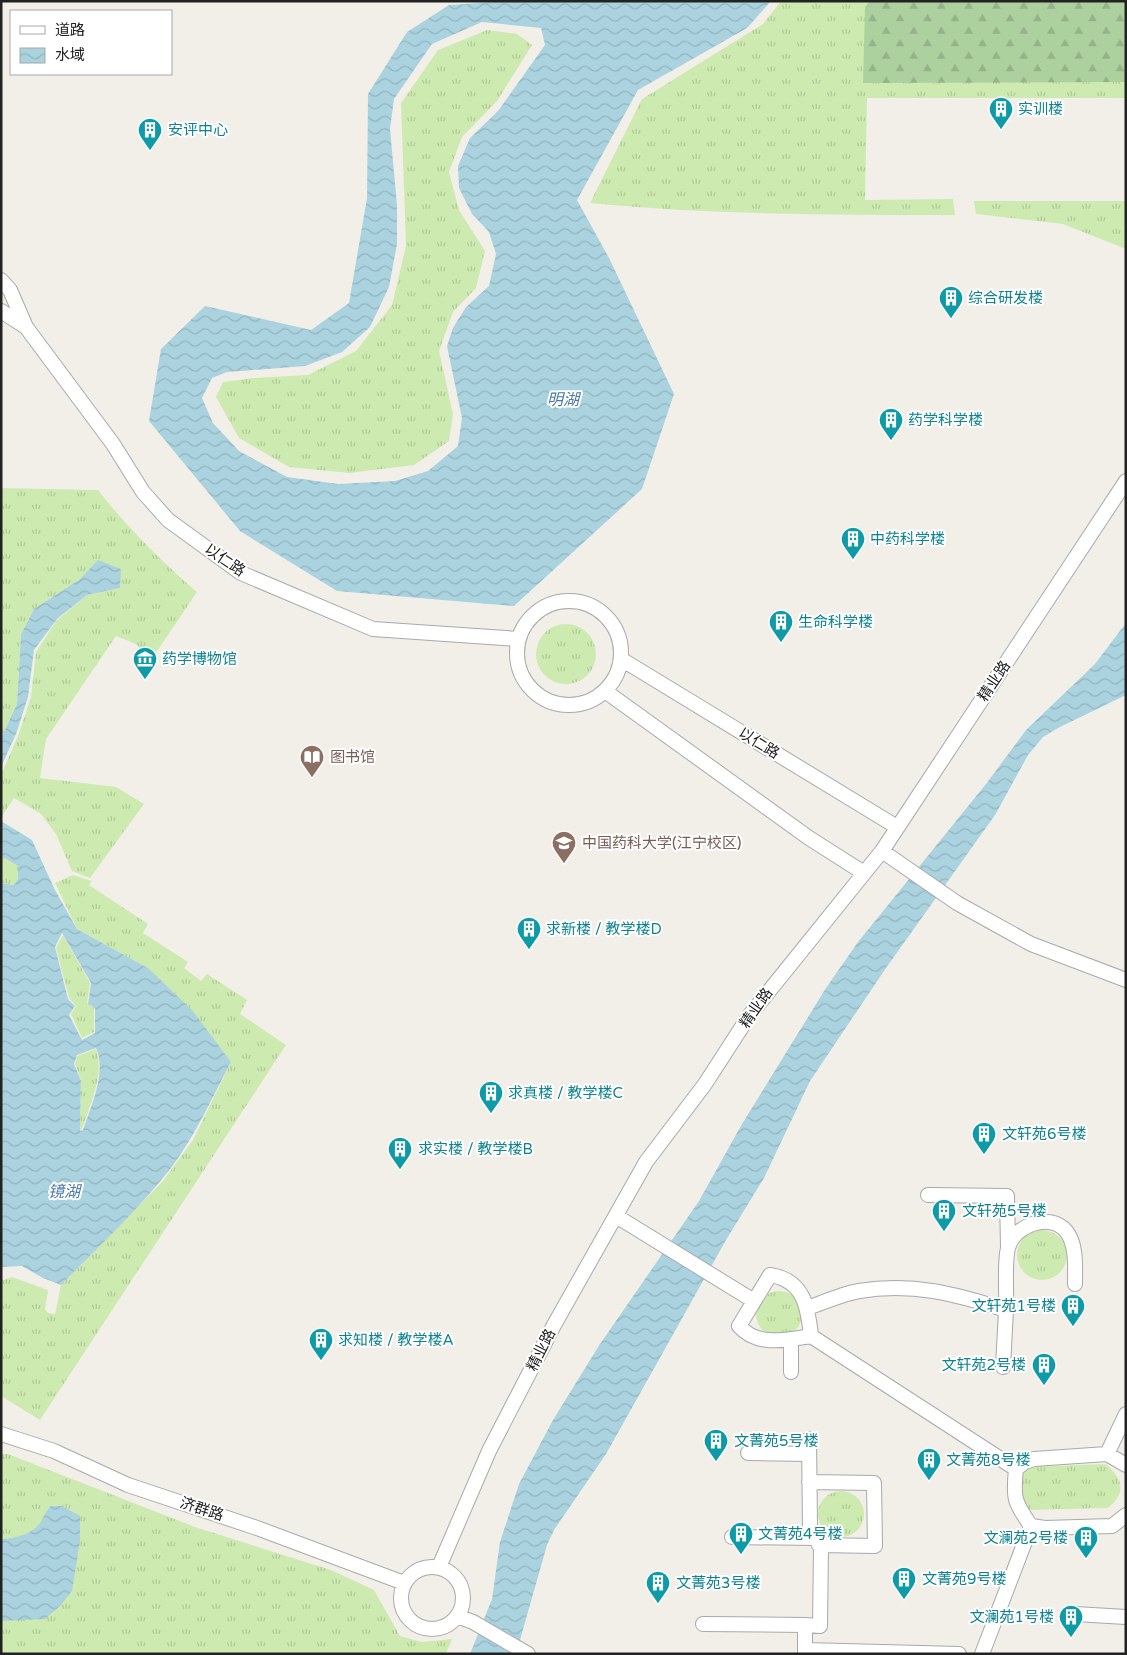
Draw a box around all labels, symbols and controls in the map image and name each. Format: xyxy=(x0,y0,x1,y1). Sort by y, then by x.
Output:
legend xyxy=(10,10,172,75)
text: 道路 xyxy=(55,21,85,39)
text: 水域 xyxy=(55,46,85,64)
building icon: 实训楼 xyxy=(988,96,1014,130)
place label: 实训楼 xyxy=(1018,100,1063,118)
building icon: 安评中心 xyxy=(137,117,163,151)
place label: 安评中心 xyxy=(168,121,228,139)
building icon: 综合研发楼 xyxy=(938,285,964,319)
place label: 综合研发楼 xyxy=(968,289,1043,307)
water label: 明湖 xyxy=(547,390,582,410)
building icon: 药学科学楼 xyxy=(878,407,904,441)
place label: 药学科学楼 xyxy=(908,411,983,429)
building icon: 中药科学楼 xyxy=(840,526,866,560)
place label: 中药科学楼 xyxy=(870,530,945,548)
street label: 以仁路 xyxy=(201,540,249,580)
building icon: 生命科学楼 xyxy=(768,609,794,643)
place label: 生命科学楼 xyxy=(798,613,873,631)
museum icon: 药学博物馆 xyxy=(132,646,158,680)
place label: 药学博物馆 xyxy=(162,650,237,668)
street label: 精业路 xyxy=(974,657,1014,705)
street label: 以仁路 xyxy=(735,724,783,762)
library icon: 图书馆 xyxy=(299,744,325,778)
place label: 图书馆 xyxy=(330,748,375,766)
school or university icon: 中国药科大学(江宁校区) xyxy=(551,830,577,864)
place label: 中国药科大学(江宁校区) xyxy=(582,834,741,852)
building icon: 求新楼 / 教学楼D xyxy=(516,916,542,950)
place label: 求新楼 / 教学楼D xyxy=(546,920,662,938)
street label: 精业路 xyxy=(736,984,776,1032)
building icon: 求真楼 / 教学楼C xyxy=(478,1080,504,1114)
place label: 求真楼 / 教学楼C xyxy=(508,1084,623,1102)
building icon: 文轩苑6号楼 xyxy=(971,1121,997,1155)
place label: 文轩苑6号楼 xyxy=(1002,1125,1086,1143)
building icon: 求实楼 / 教学楼B xyxy=(387,1136,413,1170)
place label: 求实楼 / 教学楼B xyxy=(418,1140,533,1158)
water label: 镜湖 xyxy=(48,1182,83,1202)
building icon: 文轩苑5号楼 xyxy=(931,1198,957,1232)
place label: 文轩苑5号楼 xyxy=(962,1202,1046,1220)
building icon: 文轩苑1号楼 xyxy=(1060,1293,1086,1327)
place label: 文轩苑1号楼 xyxy=(972,1297,1056,1315)
street label: 精业路 xyxy=(523,1326,559,1374)
building icon: 求知楼 / 教学楼A xyxy=(308,1327,334,1361)
place label: 求知楼 / 教学楼A xyxy=(338,1331,454,1349)
building icon: 文轩苑2号楼 xyxy=(1031,1352,1057,1386)
place label: 文轩苑2号楼 xyxy=(942,1356,1026,1374)
building icon: 文菁苑5号楼 xyxy=(703,1428,729,1462)
place label: 文菁苑5号楼 xyxy=(734,1432,818,1450)
building icon: 文菁苑8号楼 xyxy=(916,1447,942,1481)
place label: 文菁苑8号楼 xyxy=(946,1451,1030,1469)
street label: 济群路 xyxy=(178,1493,226,1525)
building icon: 文菁苑4号楼 xyxy=(728,1521,754,1555)
place label: 文菁苑4号楼 xyxy=(758,1525,842,1543)
building icon: 文澜苑2号楼 xyxy=(1073,1525,1099,1559)
place label: 文澜苑2号楼 xyxy=(984,1529,1068,1547)
building icon: 文菁苑9号楼 xyxy=(891,1566,917,1600)
building icon: 文菁苑3号楼 xyxy=(645,1570,671,1604)
place label: 文菁苑9号楼 xyxy=(922,1570,1006,1588)
place label: 文菁苑3号楼 xyxy=(676,1574,760,1592)
building icon: 文澜苑1号楼 xyxy=(1058,1604,1084,1638)
place label: 文澜苑1号楼 xyxy=(970,1608,1054,1626)

